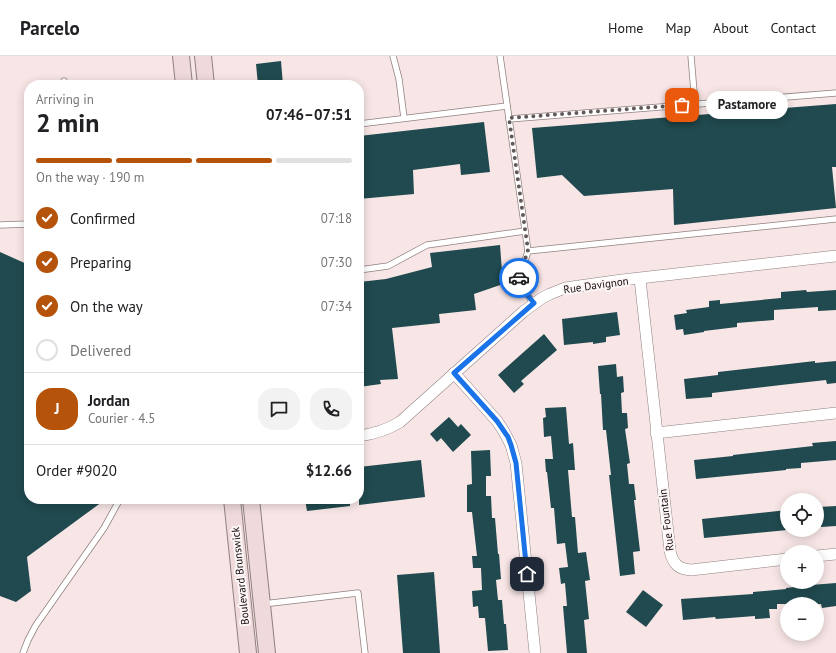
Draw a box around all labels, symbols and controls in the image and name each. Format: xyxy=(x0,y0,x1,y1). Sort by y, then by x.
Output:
text: Parcelo xyxy=(20,16,80,40)
text: Home xyxy=(608,19,643,37)
text: Map xyxy=(665,19,691,37)
text: About xyxy=(713,19,749,37)
text: Contact xyxy=(771,19,816,37)
pin xyxy=(665,88,699,122)
text: Arriving in xyxy=(36,91,94,108)
callout: Pastamore xyxy=(706,91,788,119)
icon: bag xyxy=(671,94,693,116)
text: Pastamore xyxy=(718,96,776,113)
text: 07:46–07:51 xyxy=(266,105,352,124)
text: 2 min xyxy=(36,106,99,139)
text: On the way · 190 m xyxy=(36,169,144,186)
icon: check xyxy=(36,207,58,229)
text: Confirmed xyxy=(70,209,135,228)
text: 07:18 xyxy=(321,210,352,227)
icon: check xyxy=(36,251,58,273)
text: Preparing xyxy=(70,253,132,272)
text: 07:30 xyxy=(321,254,352,271)
courier xyxy=(499,258,539,298)
icon: car xyxy=(508,267,530,289)
street label: Rue Davignon xyxy=(563,274,629,296)
icon: check xyxy=(36,295,58,317)
text: On the way xyxy=(70,297,143,316)
text: 07:34 xyxy=(321,298,352,315)
text: Delivered xyxy=(70,341,131,360)
button: chat xyxy=(258,388,300,430)
button: phone xyxy=(310,388,352,430)
text: Jordan xyxy=(88,391,130,410)
text: J xyxy=(54,399,60,418)
text: Courier · 4.5 xyxy=(88,410,155,427)
text: Order #9020 xyxy=(36,461,117,480)
text: $12.66 xyxy=(306,461,352,480)
street label: Rue Fountain xyxy=(655,488,677,552)
map controls xyxy=(780,493,824,641)
button: locate xyxy=(780,493,824,537)
street label: Boulevard Brunswick xyxy=(228,526,252,626)
button: + xyxy=(780,545,824,589)
pin xyxy=(510,557,544,591)
icon: home xyxy=(516,563,538,585)
button: − xyxy=(780,597,824,641)

